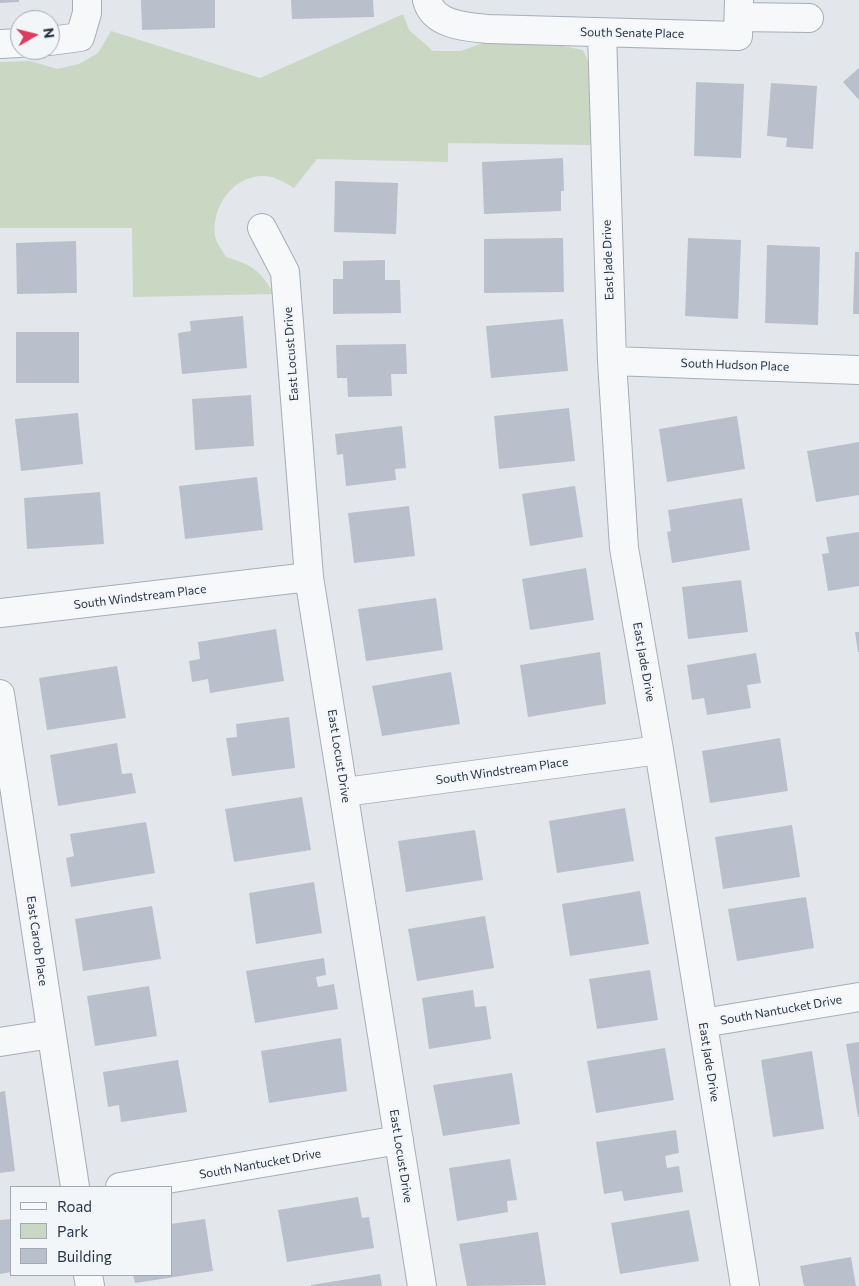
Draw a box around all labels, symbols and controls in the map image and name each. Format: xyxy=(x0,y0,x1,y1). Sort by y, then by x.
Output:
north arrow xyxy=(10,10,60,60)
street label: South Senate Place xyxy=(580,25,684,41)
text: N xyxy=(40,27,59,39)
street label: East Jade Drive xyxy=(599,220,617,300)
street label: East Locust Drive xyxy=(281,306,301,402)
street label: South Hudson Place xyxy=(681,356,789,374)
street label: South Windstream Place xyxy=(73,582,207,612)
street label: East Jade Drive xyxy=(630,621,658,703)
street label: East Locust Drive xyxy=(325,708,353,804)
street label: South Windstream Place xyxy=(435,755,569,787)
street label: East Carob Place xyxy=(24,895,50,987)
street label: South Nantucket Drive xyxy=(719,992,843,1028)
street label: East Jade Drive xyxy=(696,1021,722,1103)
street label: East Locust Drive xyxy=(387,1108,415,1204)
street label: South Nantucket Drive xyxy=(198,1146,322,1182)
legend xyxy=(10,1186,172,1276)
text: Road xyxy=(57,1197,92,1215)
text: Park xyxy=(57,1222,88,1240)
text: Building xyxy=(57,1247,112,1265)

